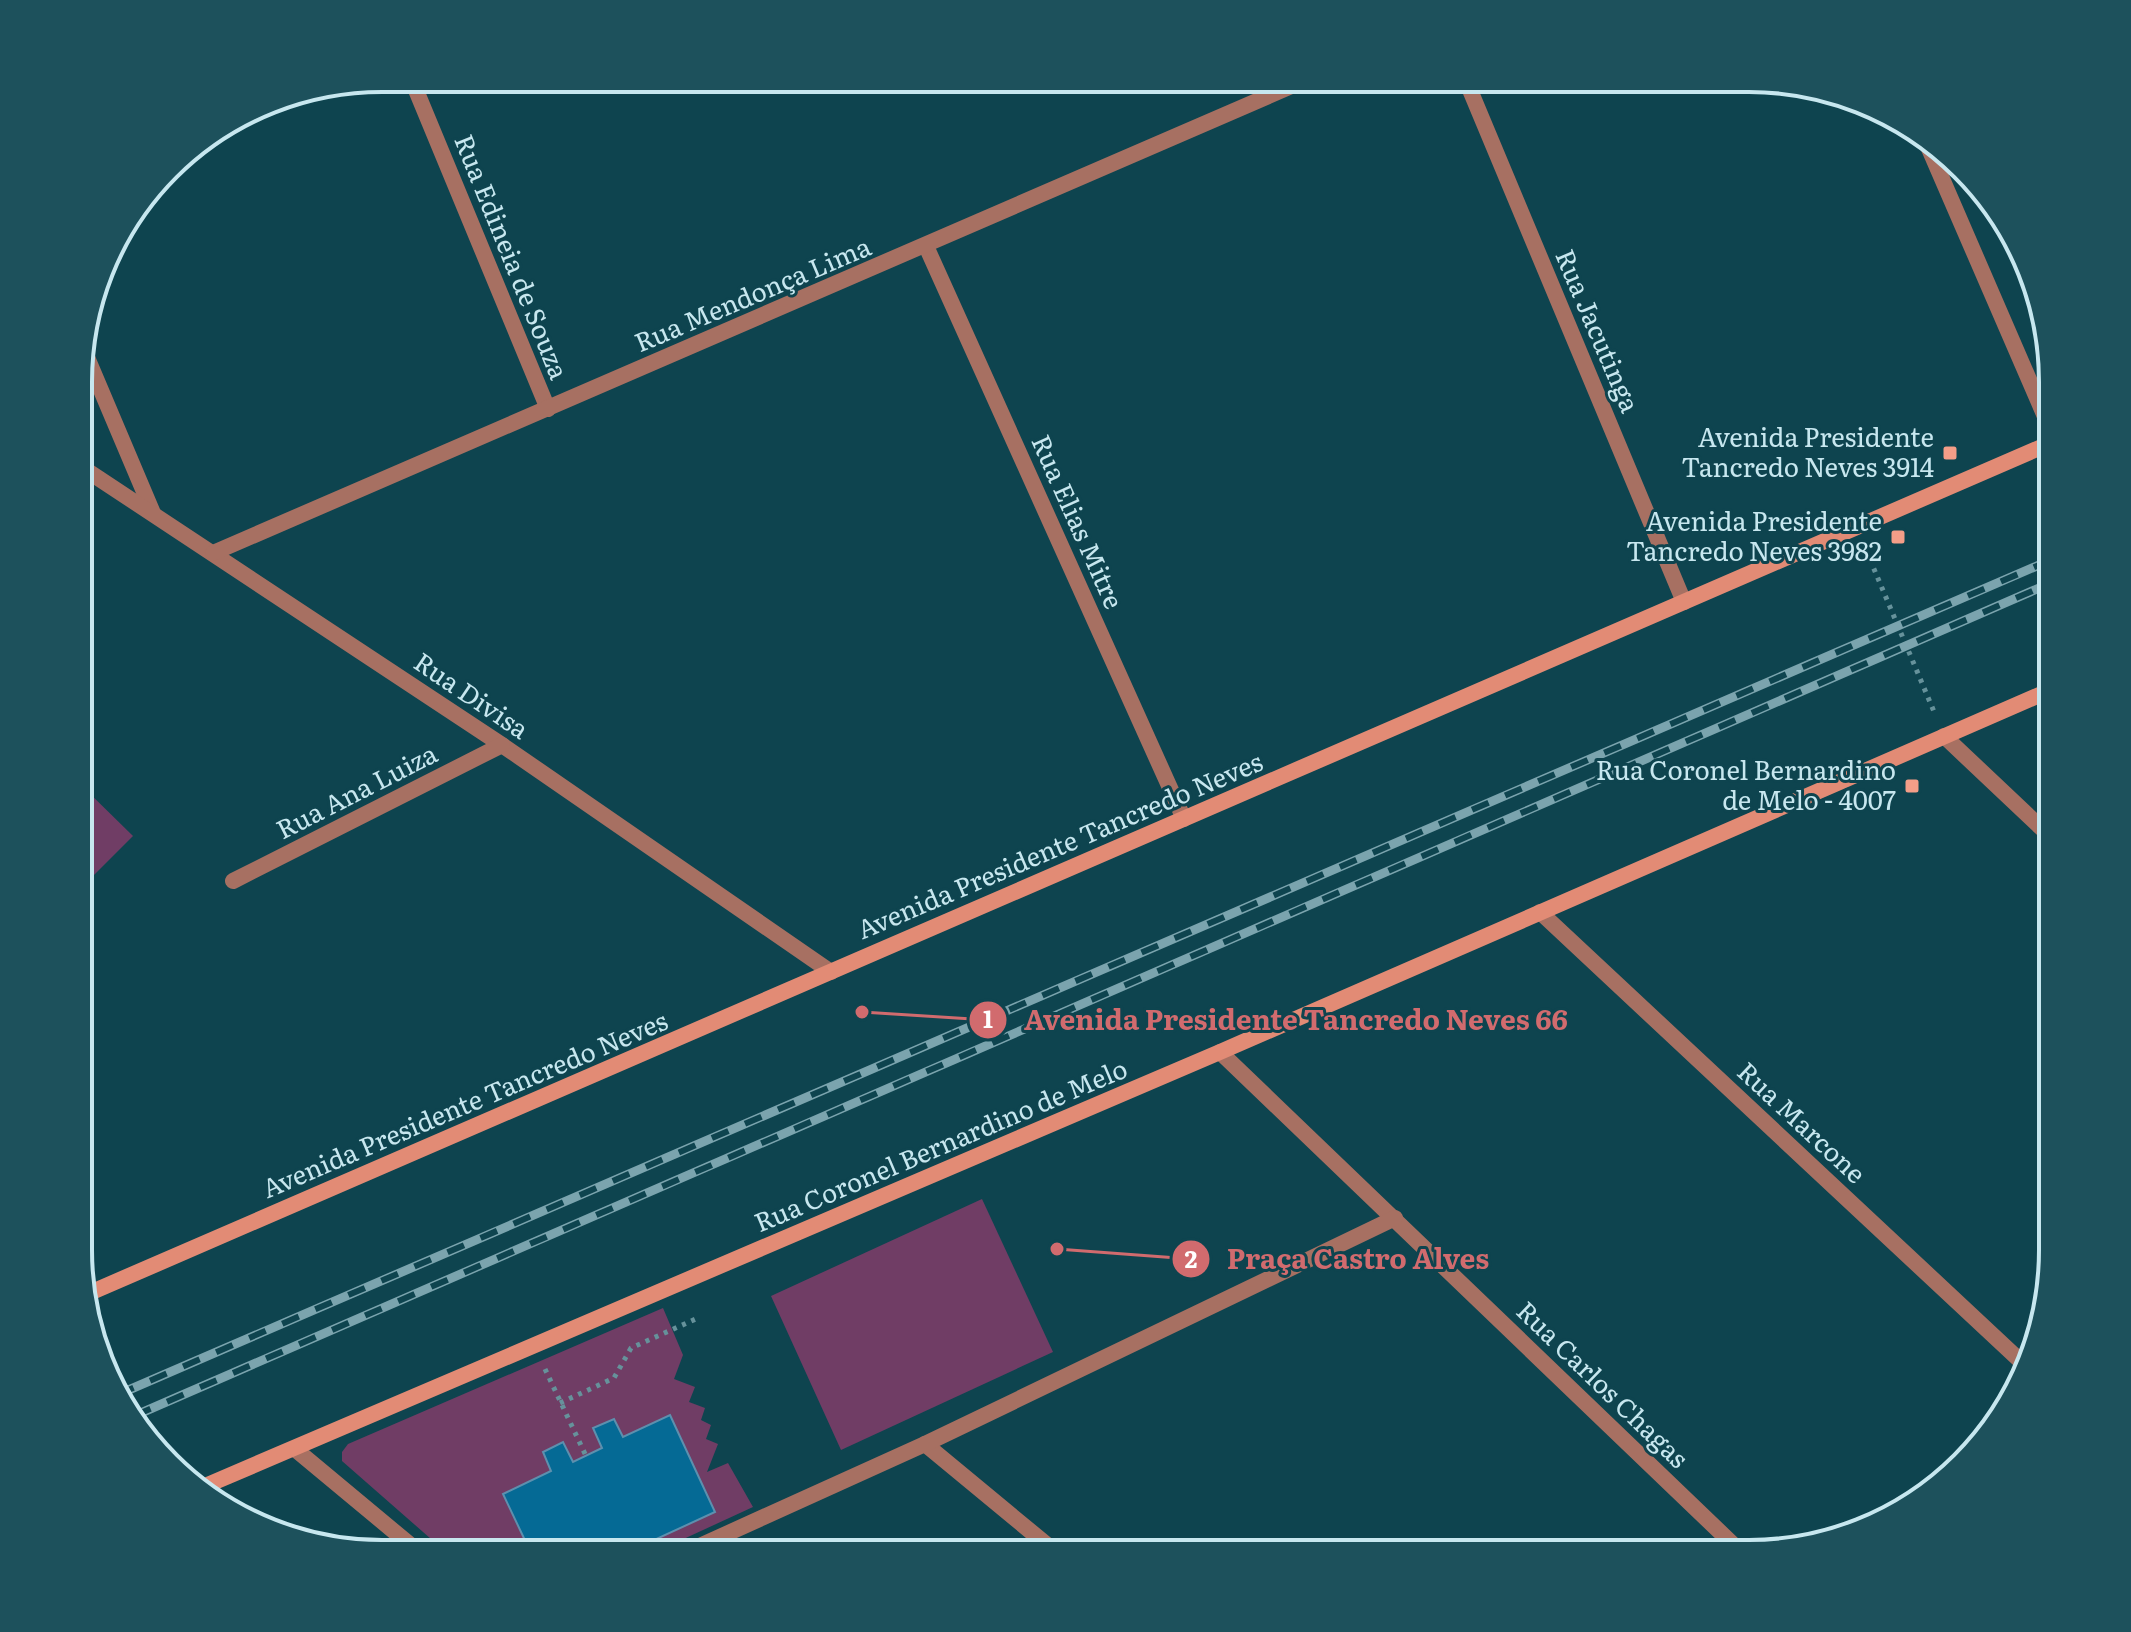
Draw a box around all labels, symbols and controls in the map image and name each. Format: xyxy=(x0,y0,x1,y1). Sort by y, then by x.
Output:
street label: Rua Edineia de Souza xyxy=(446,128,580,384)
street label: Rua Mendonça Lima xyxy=(628,225,876,360)
street label: Rua Jacutinga xyxy=(1547,242,1651,418)
place label: Avenida Presidente Tancredo Neves 3914 xyxy=(1681,416,1934,485)
street label: Rua Elias Mitre xyxy=(1023,428,1135,614)
marker: Avenida Presidente Tancredo Neves 3914 xyxy=(1941,444,1959,462)
place label: Avenida Presidente Tancredo Neves 3982 xyxy=(1626,500,1882,569)
marker: Avenida Presidente Tancredo Neves 3982 xyxy=(1889,528,1907,546)
street label: Rua Divisa xyxy=(407,641,538,747)
street label: Rua Ana Luiza xyxy=(268,732,443,847)
street label: Avenida Presidente Tancredo Neves xyxy=(850,740,1268,947)
place label: Rua Coronel Bernardino de Melo - 4007 xyxy=(1596,749,1896,818)
marker: Rua Coronel Bernardino de Melo - 4007 xyxy=(1903,777,1921,795)
callout: Avenida Presidente Tancredo Neves 66 xyxy=(968,994,1584,1046)
text: Avenida Presidente Tancredo Neves 66 xyxy=(1024,997,1568,1039)
street label: Avenida Presidente Tancredo Neves xyxy=(255,999,673,1206)
text: 1 xyxy=(983,1000,993,1035)
street label: Rua Coronel Bernardino de Melo xyxy=(747,1047,1133,1240)
street label: Rua Marcone xyxy=(1730,1051,1876,1191)
callout: Praça Castro Alves xyxy=(1171,1233,1505,1285)
text: Praça Castro Alves xyxy=(1227,1236,1489,1278)
text: 2 xyxy=(1185,1240,1198,1275)
street label: Rua Carlos Chagas xyxy=(1509,1291,1699,1476)

